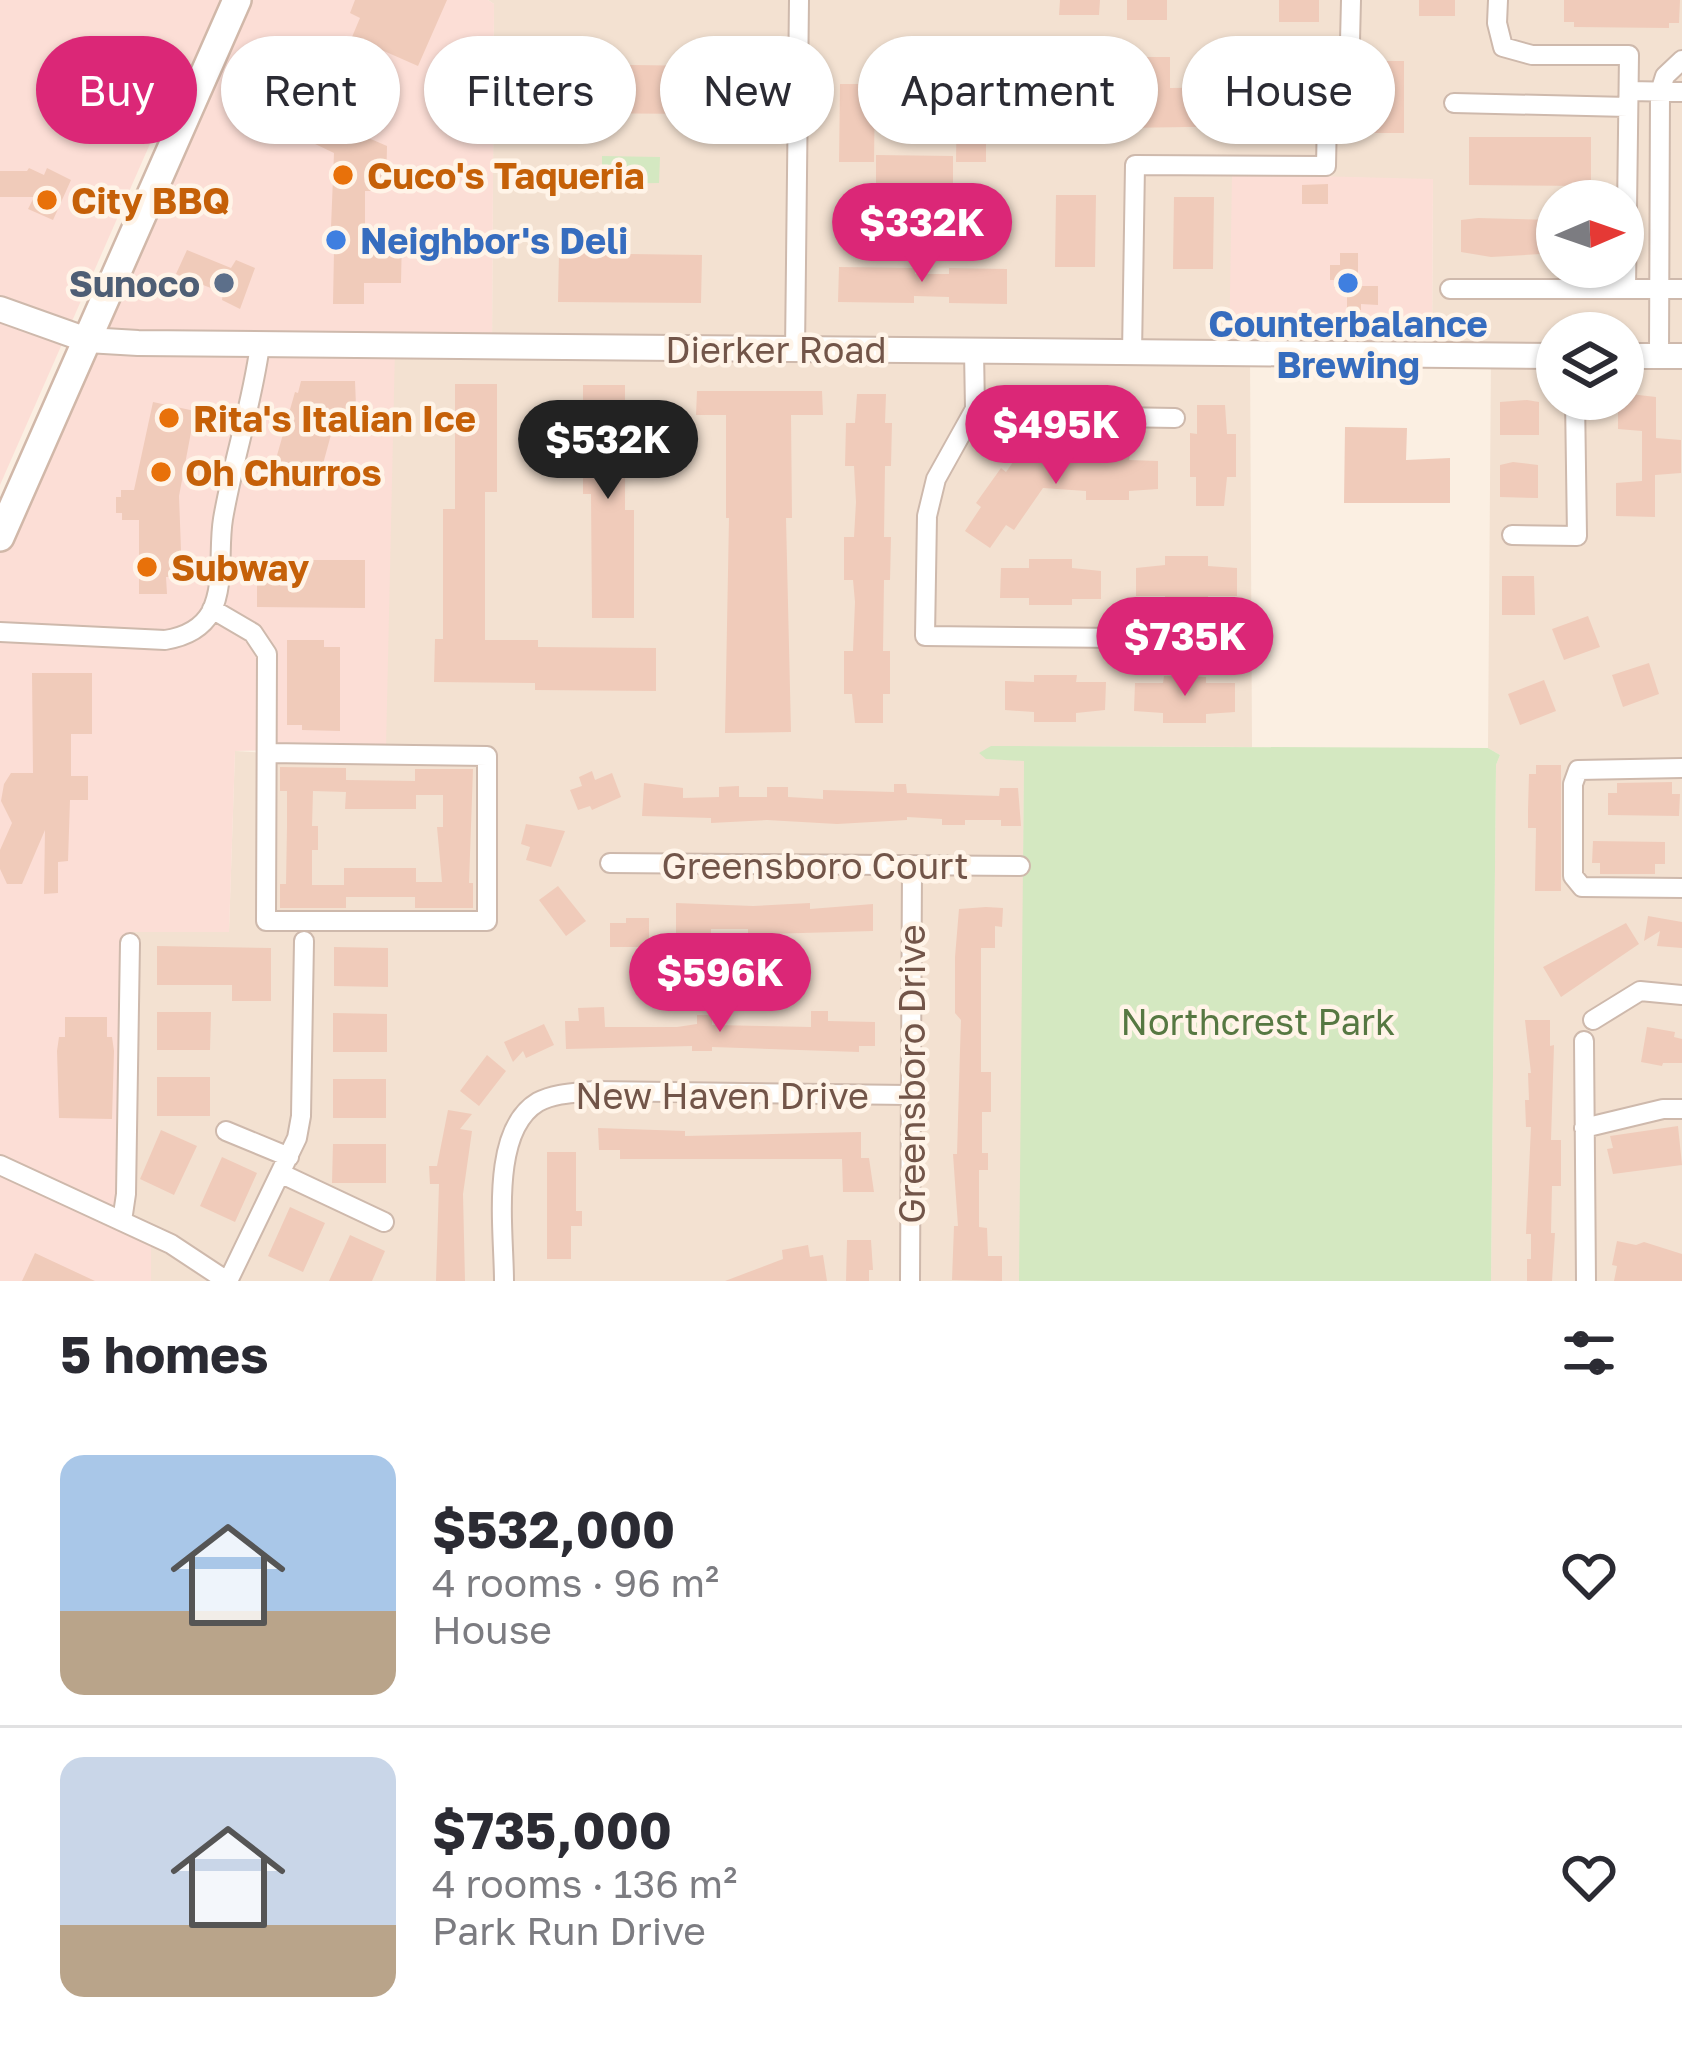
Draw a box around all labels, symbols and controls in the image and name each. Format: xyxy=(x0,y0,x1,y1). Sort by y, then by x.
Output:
chip: Buy xyxy=(36,36,197,144)
chip: Rent xyxy=(221,36,400,144)
chip: Filters xyxy=(424,36,636,144)
chip: New xyxy=(660,36,834,144)
chip: Apartment xyxy=(858,36,1158,144)
chip: House xyxy=(1182,36,1395,144)
place label: Cuco's Taqueria xyxy=(367,154,645,197)
marker: Cuco's Taqueria xyxy=(330,162,356,188)
place label: City BBQ xyxy=(71,179,230,222)
north arrow xyxy=(1536,180,1644,288)
map controls xyxy=(1536,180,1644,420)
pin: $332K xyxy=(838,183,1006,285)
marker: City BBQ xyxy=(34,187,60,213)
text: $332K xyxy=(859,198,985,245)
place label: Neighbor's Deli xyxy=(360,219,628,262)
marker: Neighbor's Deli xyxy=(323,227,349,253)
place label: Sunoco xyxy=(69,262,200,305)
marker: Sunoco xyxy=(211,270,237,296)
marker: Counterbalance Brewing xyxy=(1335,270,1361,296)
place label: Counterbalance Brewing xyxy=(1208,302,1488,386)
button: layers xyxy=(1536,312,1644,420)
street label: Dierker Road xyxy=(665,328,887,371)
pin: $495K xyxy=(972,385,1140,487)
place label: Rita's Italian Ice xyxy=(193,397,476,440)
pin: $532K xyxy=(524,400,692,502)
text: $495K xyxy=(992,400,1120,447)
marker: Rita's Italian Ice xyxy=(156,405,182,431)
text: $532K xyxy=(545,415,671,462)
place label: Oh Churros xyxy=(185,451,382,494)
marker: Oh Churros xyxy=(148,459,174,485)
place label: Subway xyxy=(171,546,310,589)
marker: Subway xyxy=(134,554,160,580)
pin: $735K xyxy=(1101,597,1269,699)
text: $735K xyxy=(1123,612,1247,659)
street label: Greensboro Court xyxy=(661,844,969,887)
street label: Greensboro Drive xyxy=(890,924,933,1224)
pin: $596K xyxy=(636,933,804,1035)
text: $596K xyxy=(656,948,784,995)
park label: Northcrest Park xyxy=(1121,1000,1395,1043)
street label: New Haven Drive xyxy=(575,1074,869,1117)
icon: filters xyxy=(1556,1320,1622,1386)
text: 5 homes xyxy=(60,1323,269,1384)
text: $532,000 xyxy=(432,1498,675,1559)
icon: home xyxy=(156,1503,300,1647)
icon: heart xyxy=(1556,1542,1622,1608)
text: 4 rooms · 96 m² xyxy=(432,1559,719,1606)
text: House xyxy=(432,1606,552,1653)
text: $735,000 xyxy=(432,1799,672,1860)
icon: home xyxy=(156,1805,300,1949)
icon: heart xyxy=(1556,1844,1622,1910)
text: 4 rooms · 136 m² xyxy=(432,1860,737,1907)
text: Park Run Drive xyxy=(432,1907,706,1954)

